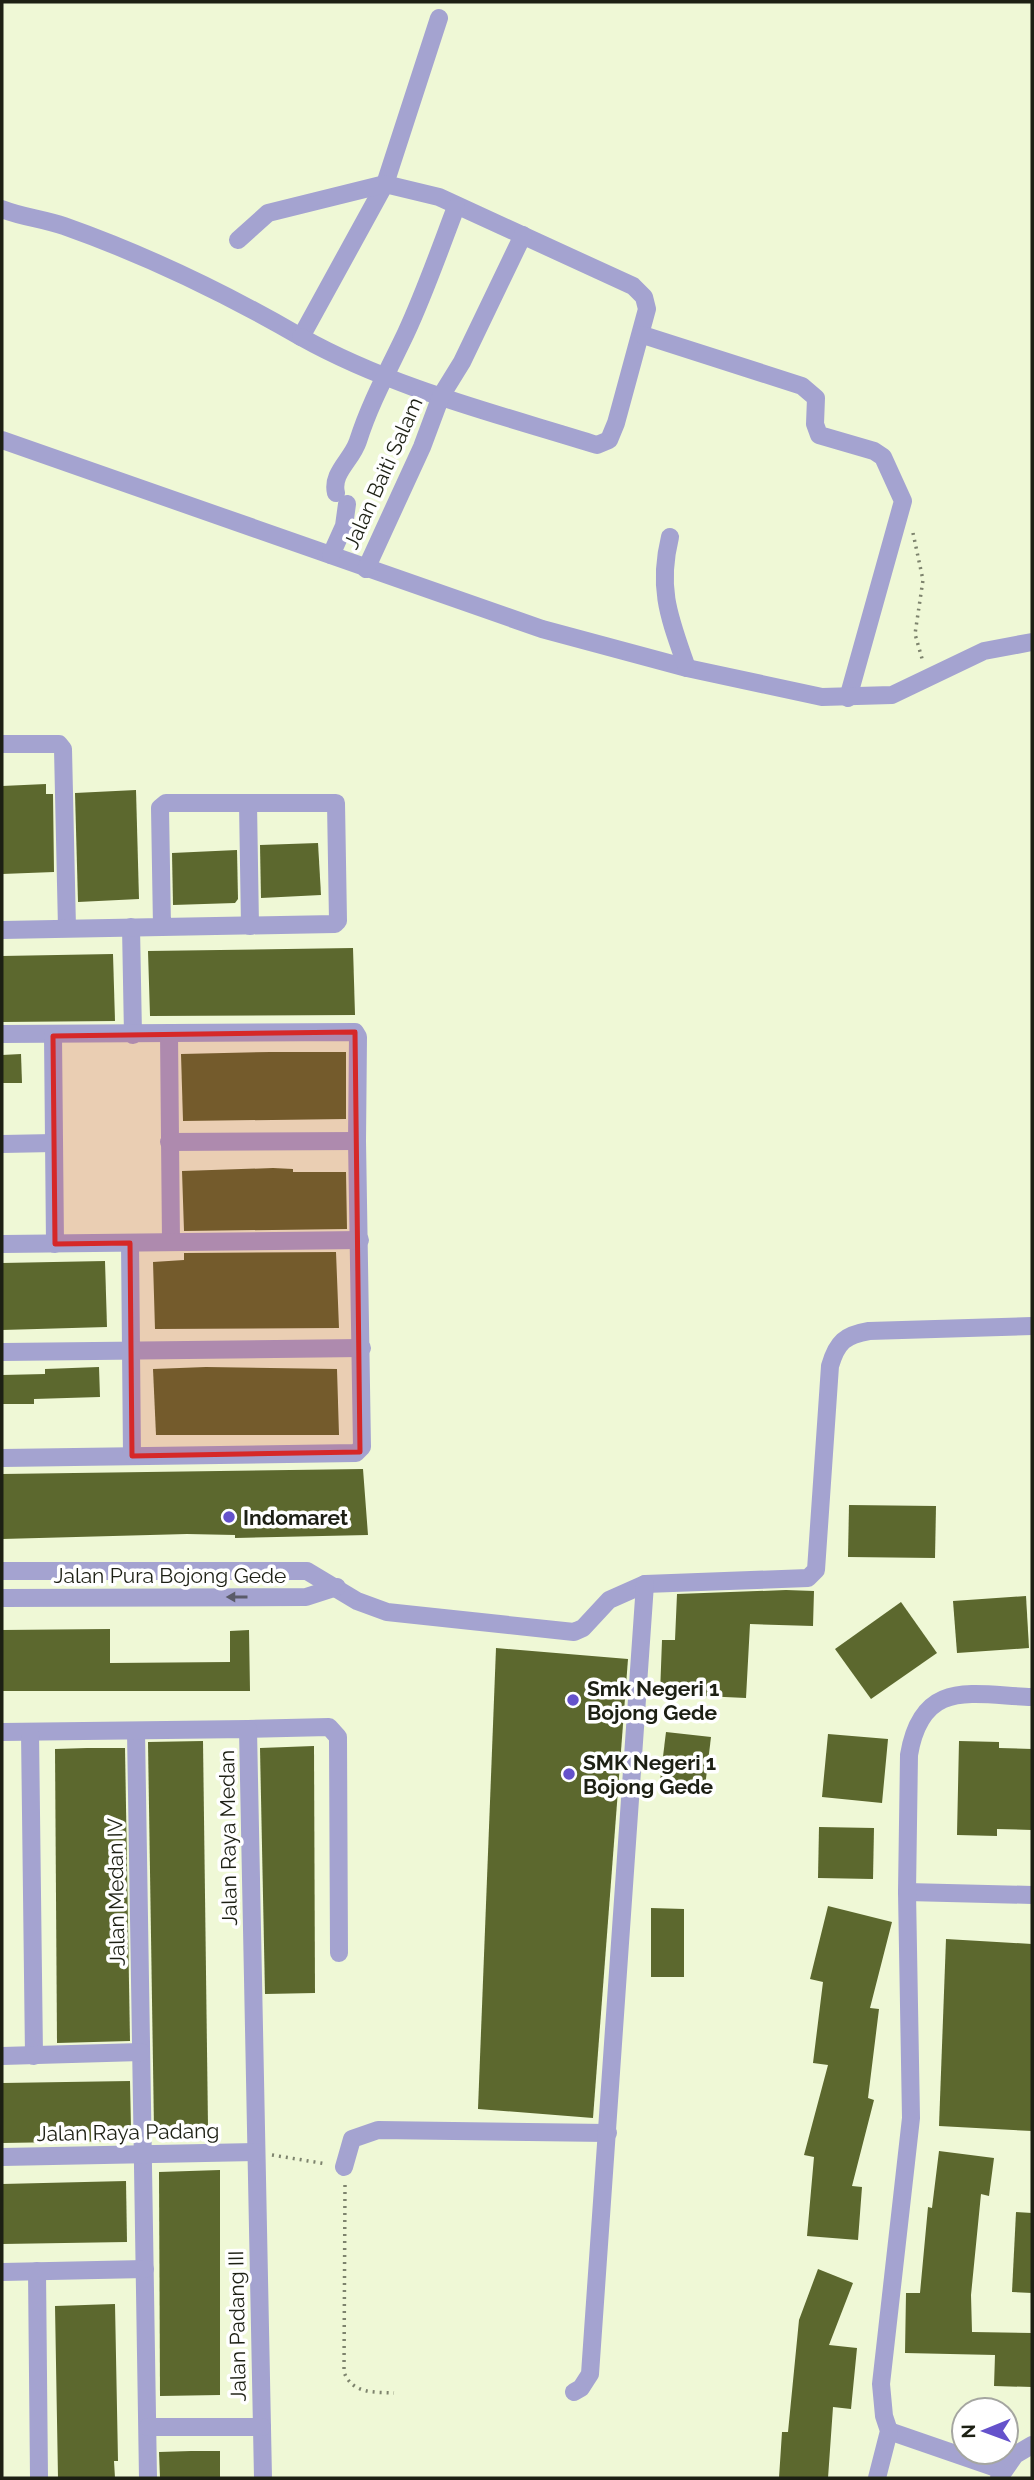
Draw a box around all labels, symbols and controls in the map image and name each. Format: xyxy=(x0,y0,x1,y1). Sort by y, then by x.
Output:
street label: Jalan Baiti Salam xyxy=(338,393,428,553)
place label: Indomaret xyxy=(243,1505,348,1530)
marker: Indomaret xyxy=(221,1509,237,1525)
street label: Jalan Pura Bojong Gede xyxy=(54,1563,286,1588)
one-way arrow xyxy=(226,1591,248,1603)
place label: Smk Negeri 1 Bojong Gede xyxy=(587,1676,719,1725)
marker: Smk Negeri 1 Bojong Gede xyxy=(565,1692,581,1708)
street label: Jalan Raya Medan xyxy=(214,1750,242,1926)
place label: SMK Negeri 1 Bojong Gede xyxy=(583,1750,716,1799)
marker: SMK Negeri 1 Bojong Gede xyxy=(561,1766,577,1782)
street label: Jalan Medan IV xyxy=(102,1818,130,1966)
street label: Jalan Raya Padang xyxy=(36,2118,220,2146)
street label: Jalan Padang III xyxy=(223,2250,251,2402)
north arrow xyxy=(950,2396,1020,2466)
text: N xyxy=(957,2424,979,2439)

